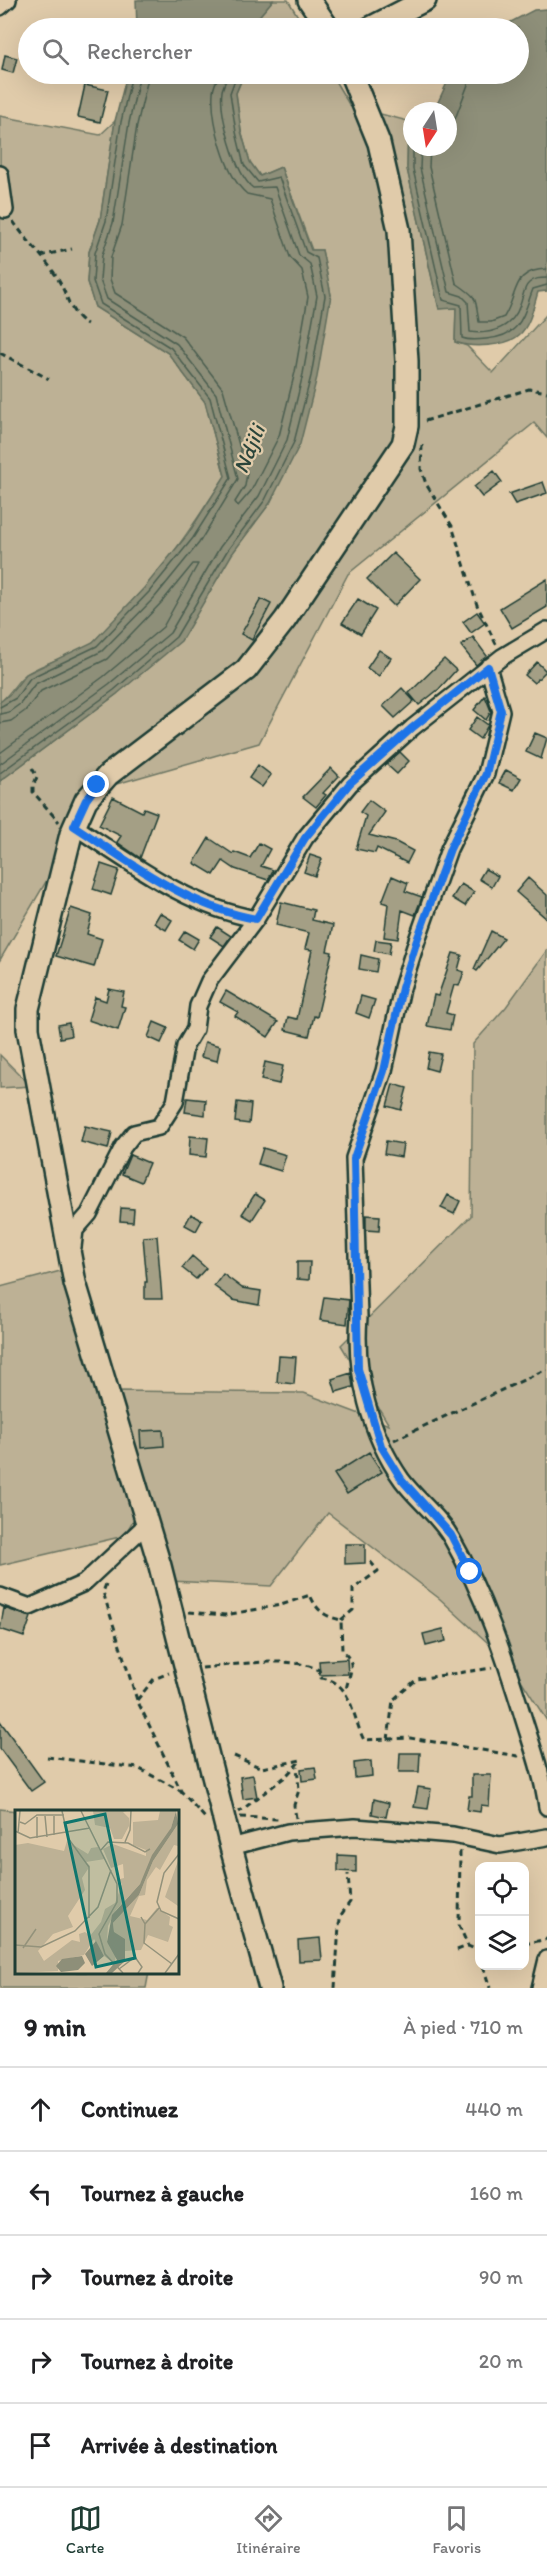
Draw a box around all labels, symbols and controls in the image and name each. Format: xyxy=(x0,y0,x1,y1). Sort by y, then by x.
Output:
search box xyxy=(18,18,529,84)
icon: search xyxy=(39,35,72,68)
text: Rechercher xyxy=(87,38,192,65)
north arrow xyxy=(403,102,457,156)
water label: Ndjili xyxy=(227,419,272,477)
route end xyxy=(83,771,109,797)
route start xyxy=(456,1558,482,1584)
inset map xyxy=(15,1810,178,1973)
map controls xyxy=(475,1862,529,1970)
button: locate xyxy=(475,1862,529,1916)
button: layers xyxy=(475,1916,529,1970)
text: 9 min xyxy=(24,2011,86,2043)
text: À pied · 710 m xyxy=(403,2015,523,2039)
icon: ahead xyxy=(24,2093,57,2126)
text: Continuez xyxy=(81,2096,178,2123)
text: 440 m xyxy=(465,2097,523,2121)
icon: left xyxy=(24,2177,57,2210)
text: Tournez à gauche xyxy=(81,2180,244,2207)
text: 160 m xyxy=(470,2181,523,2205)
icon: right xyxy=(24,2261,57,2294)
text: Tournez à droite xyxy=(81,2264,233,2291)
text: 90 m xyxy=(479,2265,523,2289)
icon: right xyxy=(24,2345,57,2378)
text: Tournez à droite xyxy=(81,2348,233,2375)
text: 20 m xyxy=(479,2349,523,2373)
icon: arrive xyxy=(24,2429,57,2462)
text: Arrivée à destination xyxy=(81,2432,277,2459)
tab: Carte xyxy=(66,2502,104,2557)
tab: Itinéraire xyxy=(236,2502,301,2557)
tab: Favoris xyxy=(432,2502,481,2557)

